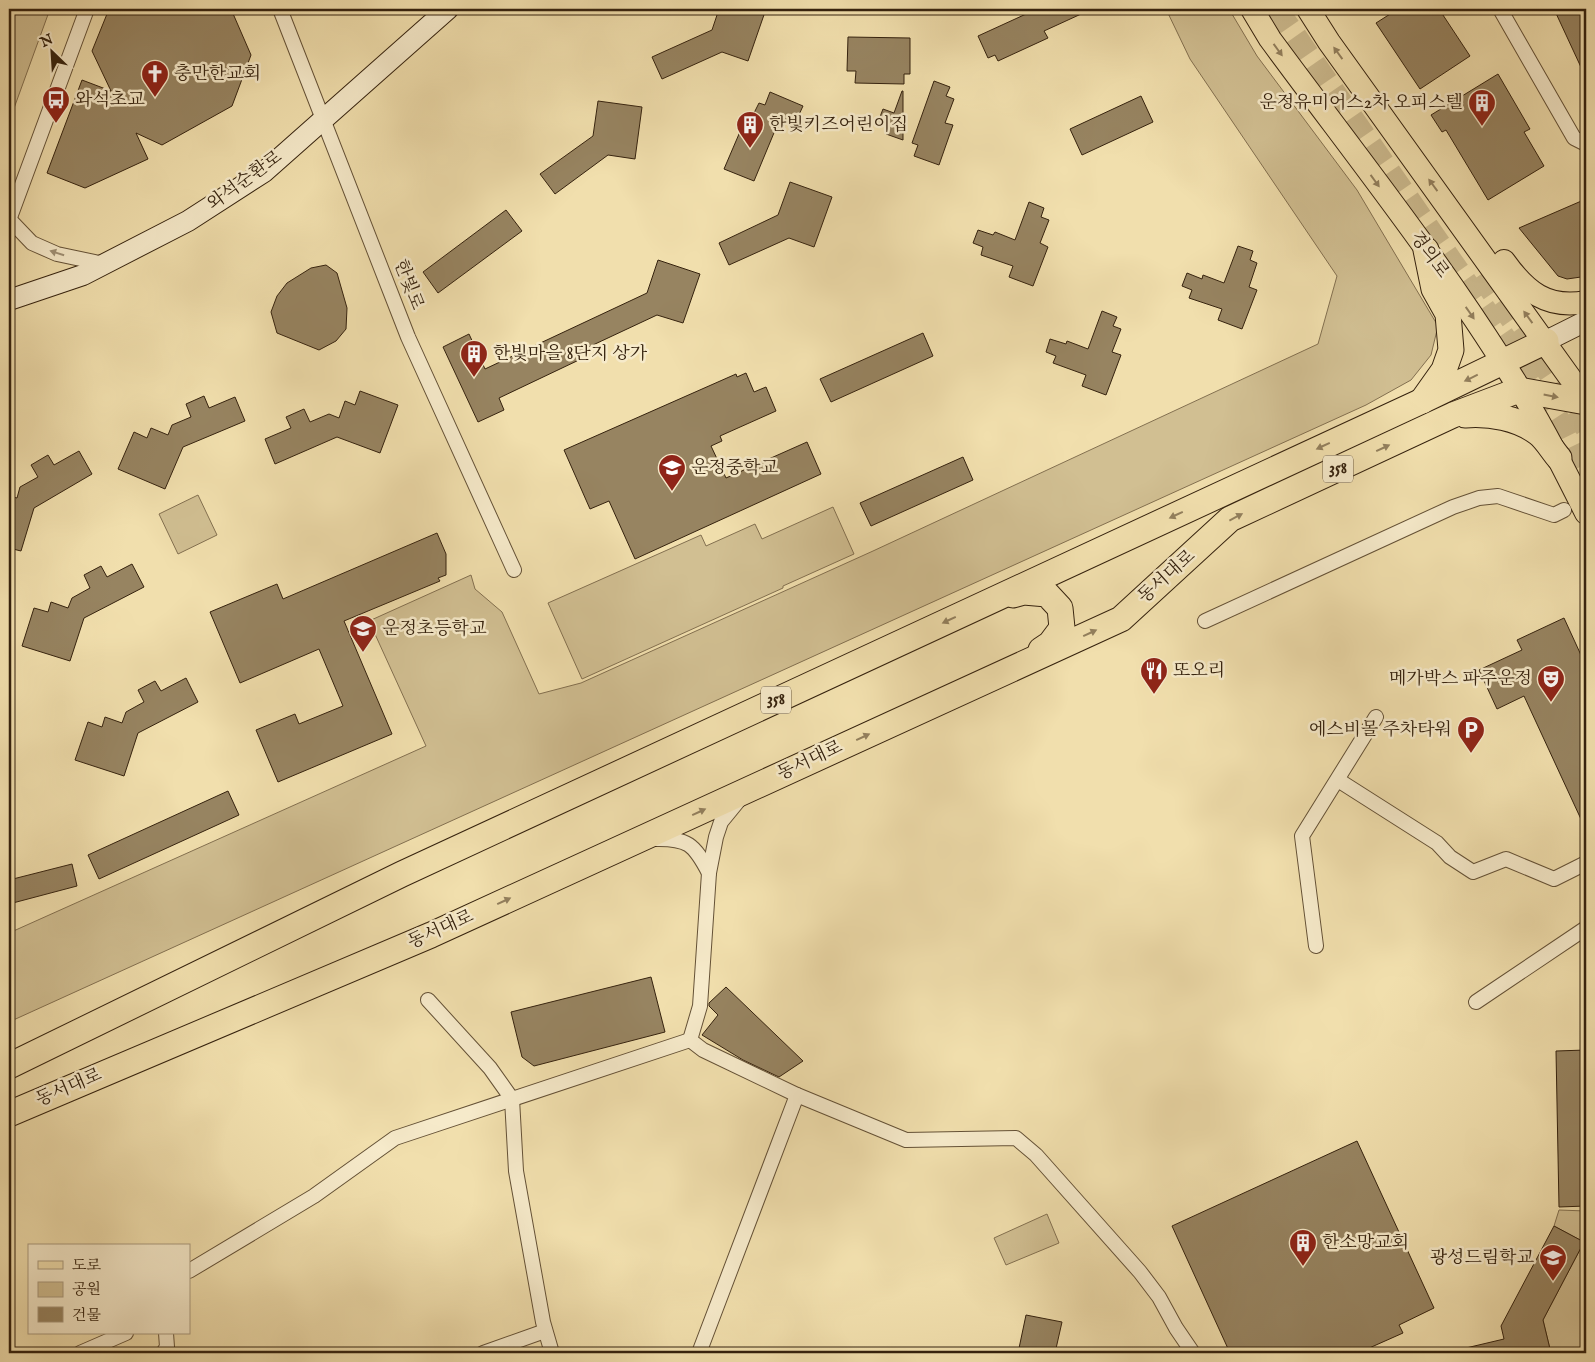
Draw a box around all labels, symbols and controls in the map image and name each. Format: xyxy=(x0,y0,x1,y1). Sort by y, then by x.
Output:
north arrow xyxy=(28,28,78,78)
text: N xyxy=(37,30,56,52)
one-way arrow xyxy=(1273,43,1283,57)
one-way arrow xyxy=(1333,46,1343,60)
church icon: 충만한교회 xyxy=(140,59,170,98)
place label: 충만한교회 xyxy=(174,63,261,86)
bus stop icon: 와석초교 xyxy=(41,85,71,124)
building icon: 운정유미어스2차 오피스텔 xyxy=(1467,88,1497,127)
place label: 와석초교 xyxy=(75,89,145,112)
place label: 운정유미어스2차 오피스텔 xyxy=(1259,92,1463,115)
building icon: 한빛키즈어린이집 xyxy=(735,110,765,149)
place label: 한빛키즈어린이집 xyxy=(769,114,908,137)
street label: 와석순환로 xyxy=(203,146,287,216)
one-way arrow xyxy=(1370,174,1380,188)
one-way arrow xyxy=(1428,178,1438,192)
street label: 경의로 xyxy=(1404,227,1454,283)
one-way arrow xyxy=(49,249,64,257)
street label: 한빛로 xyxy=(388,257,428,313)
one-way arrow xyxy=(1465,306,1475,320)
one-way arrow xyxy=(1523,310,1533,324)
building icon: 한빛마을 8단지 상가 xyxy=(459,339,489,378)
place label: 한빛마을 8단지 상가 xyxy=(493,343,648,366)
one-way arrow xyxy=(1464,374,1478,382)
one-way arrow xyxy=(1543,392,1559,400)
one-way arrow xyxy=(1316,442,1330,450)
one-way arrow xyxy=(1376,444,1390,452)
school or university icon: 운정중학교 xyxy=(657,453,687,492)
road number: 358 xyxy=(1323,456,1353,482)
place label: 운정중학교 xyxy=(691,457,779,480)
one-way arrow xyxy=(1169,511,1183,519)
one-way arrow xyxy=(1229,513,1243,521)
street label: 동서대로 xyxy=(1133,545,1201,609)
school or university icon: 운정초등학교 xyxy=(348,614,378,653)
one-way arrow xyxy=(942,616,956,624)
place label: 운정초등학교 xyxy=(382,618,487,641)
one-way arrow xyxy=(1083,628,1097,636)
restaurant icon: 또오리 xyxy=(1139,656,1169,695)
place label: 또오리 xyxy=(1173,660,1225,683)
theatre icon: 메가박스 파주운정 xyxy=(1536,664,1566,703)
place label: 메가박스 파주운정 xyxy=(1389,668,1532,691)
road number: 358 xyxy=(761,686,791,714)
parking icon: 에스비몰 주차타워 xyxy=(1456,715,1486,754)
place label: 에스비몰 주차타워 xyxy=(1309,719,1452,742)
one-way arrow xyxy=(856,733,870,741)
street label: 동서대로 xyxy=(774,736,846,786)
one-way arrow xyxy=(692,808,706,816)
one-way arrow xyxy=(497,897,511,905)
street label: 동서대로 xyxy=(405,905,477,955)
street label: 동서대로 xyxy=(32,1064,106,1112)
building icon: 한소망교회 xyxy=(1288,1228,1318,1267)
place label: 한소망교회 xyxy=(1322,1232,1409,1255)
school or university icon: 광성드림학교 xyxy=(1538,1243,1568,1282)
legend xyxy=(28,1244,190,1334)
place label: 광성드림학교 xyxy=(1430,1247,1535,1270)
text: 도로 xyxy=(72,1256,101,1275)
text: 공원 xyxy=(72,1280,101,1299)
text: 건물 xyxy=(72,1306,101,1325)

